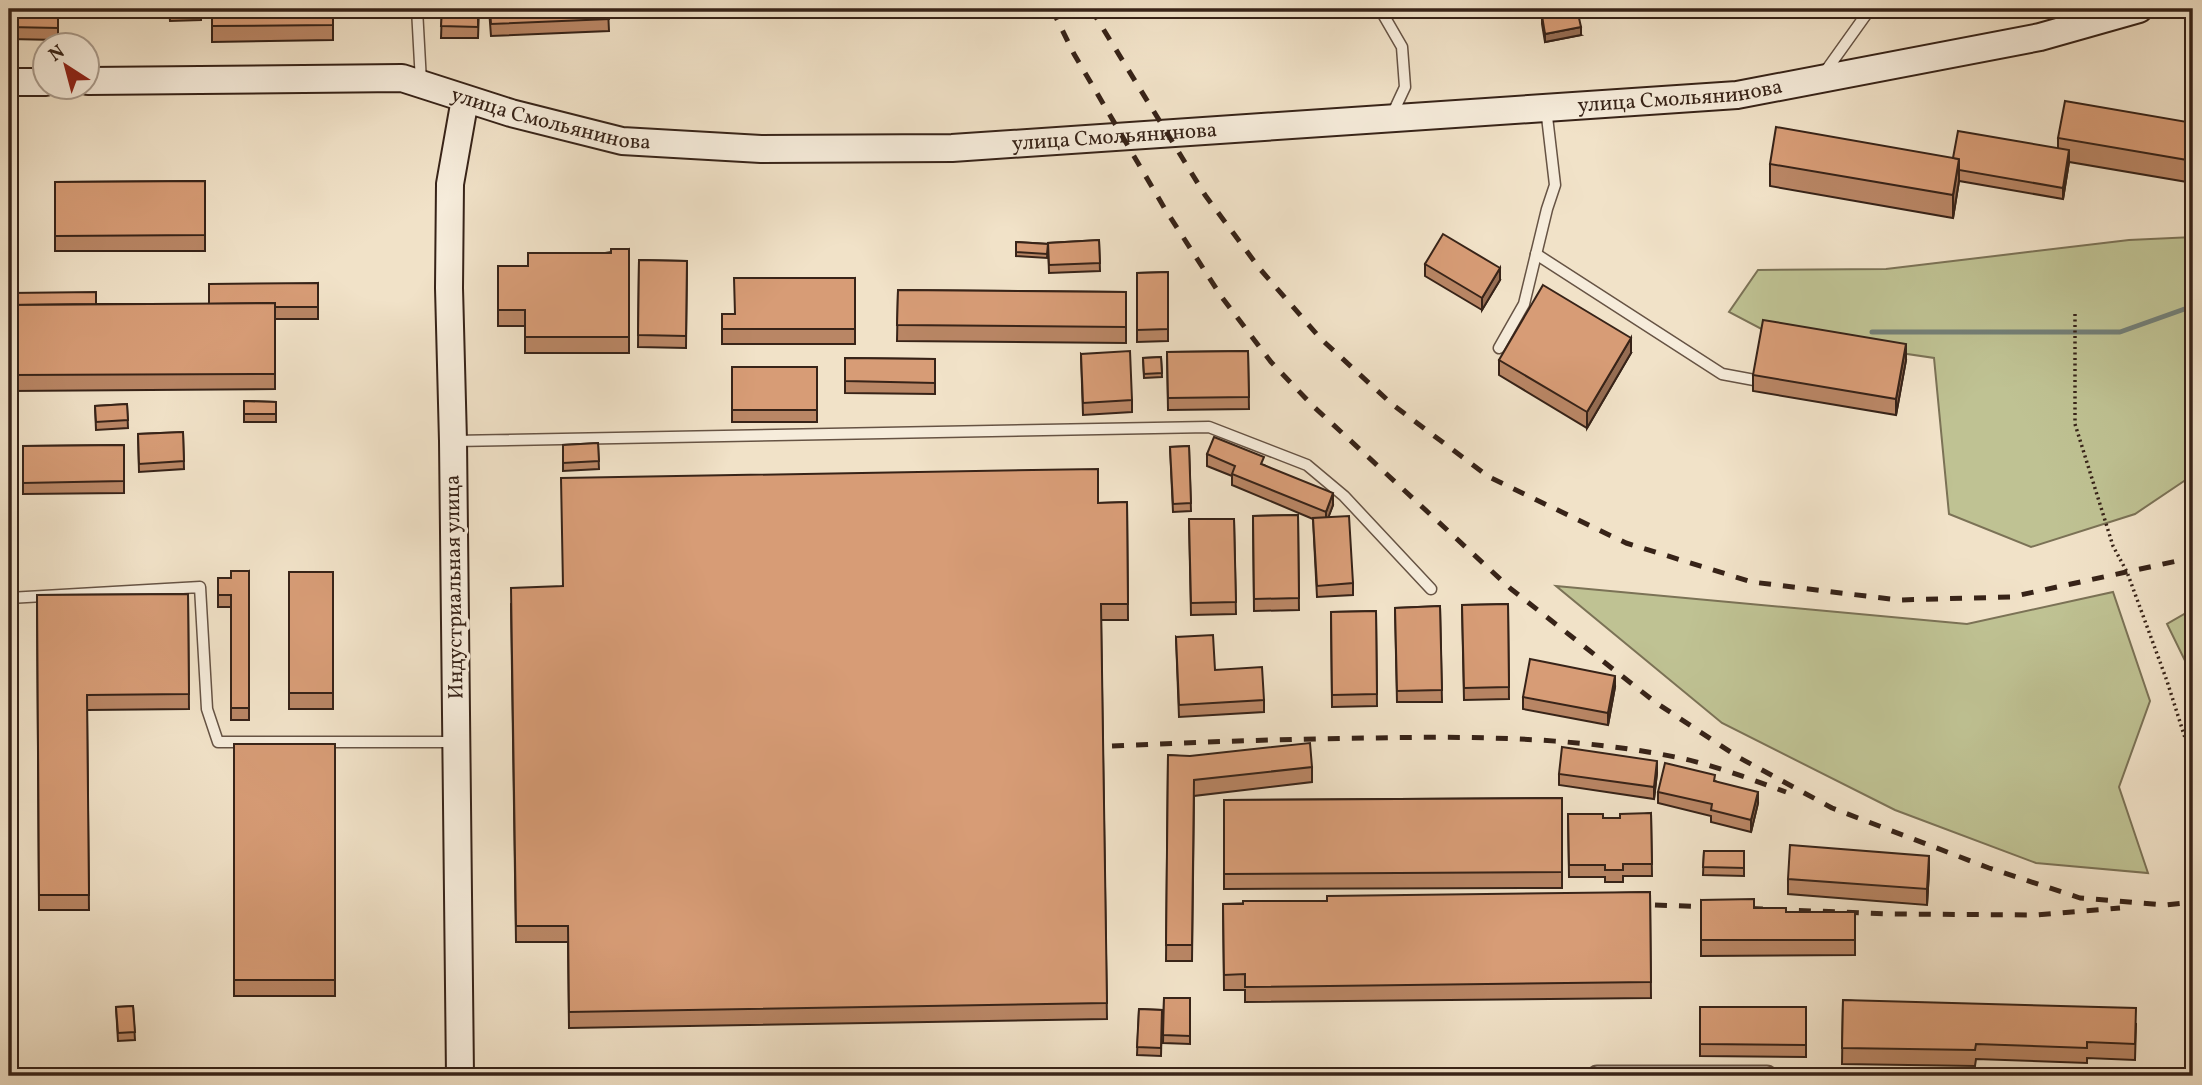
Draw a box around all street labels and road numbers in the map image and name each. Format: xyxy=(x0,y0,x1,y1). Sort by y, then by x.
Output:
street label: улица Смольянинова xyxy=(1577,72,1785,120)
street label: улица Смольянинова xyxy=(447,80,652,157)
street label: улица Смольянинова xyxy=(1011,116,1218,158)
street label: Индустриальная улица xyxy=(439,474,471,700)

